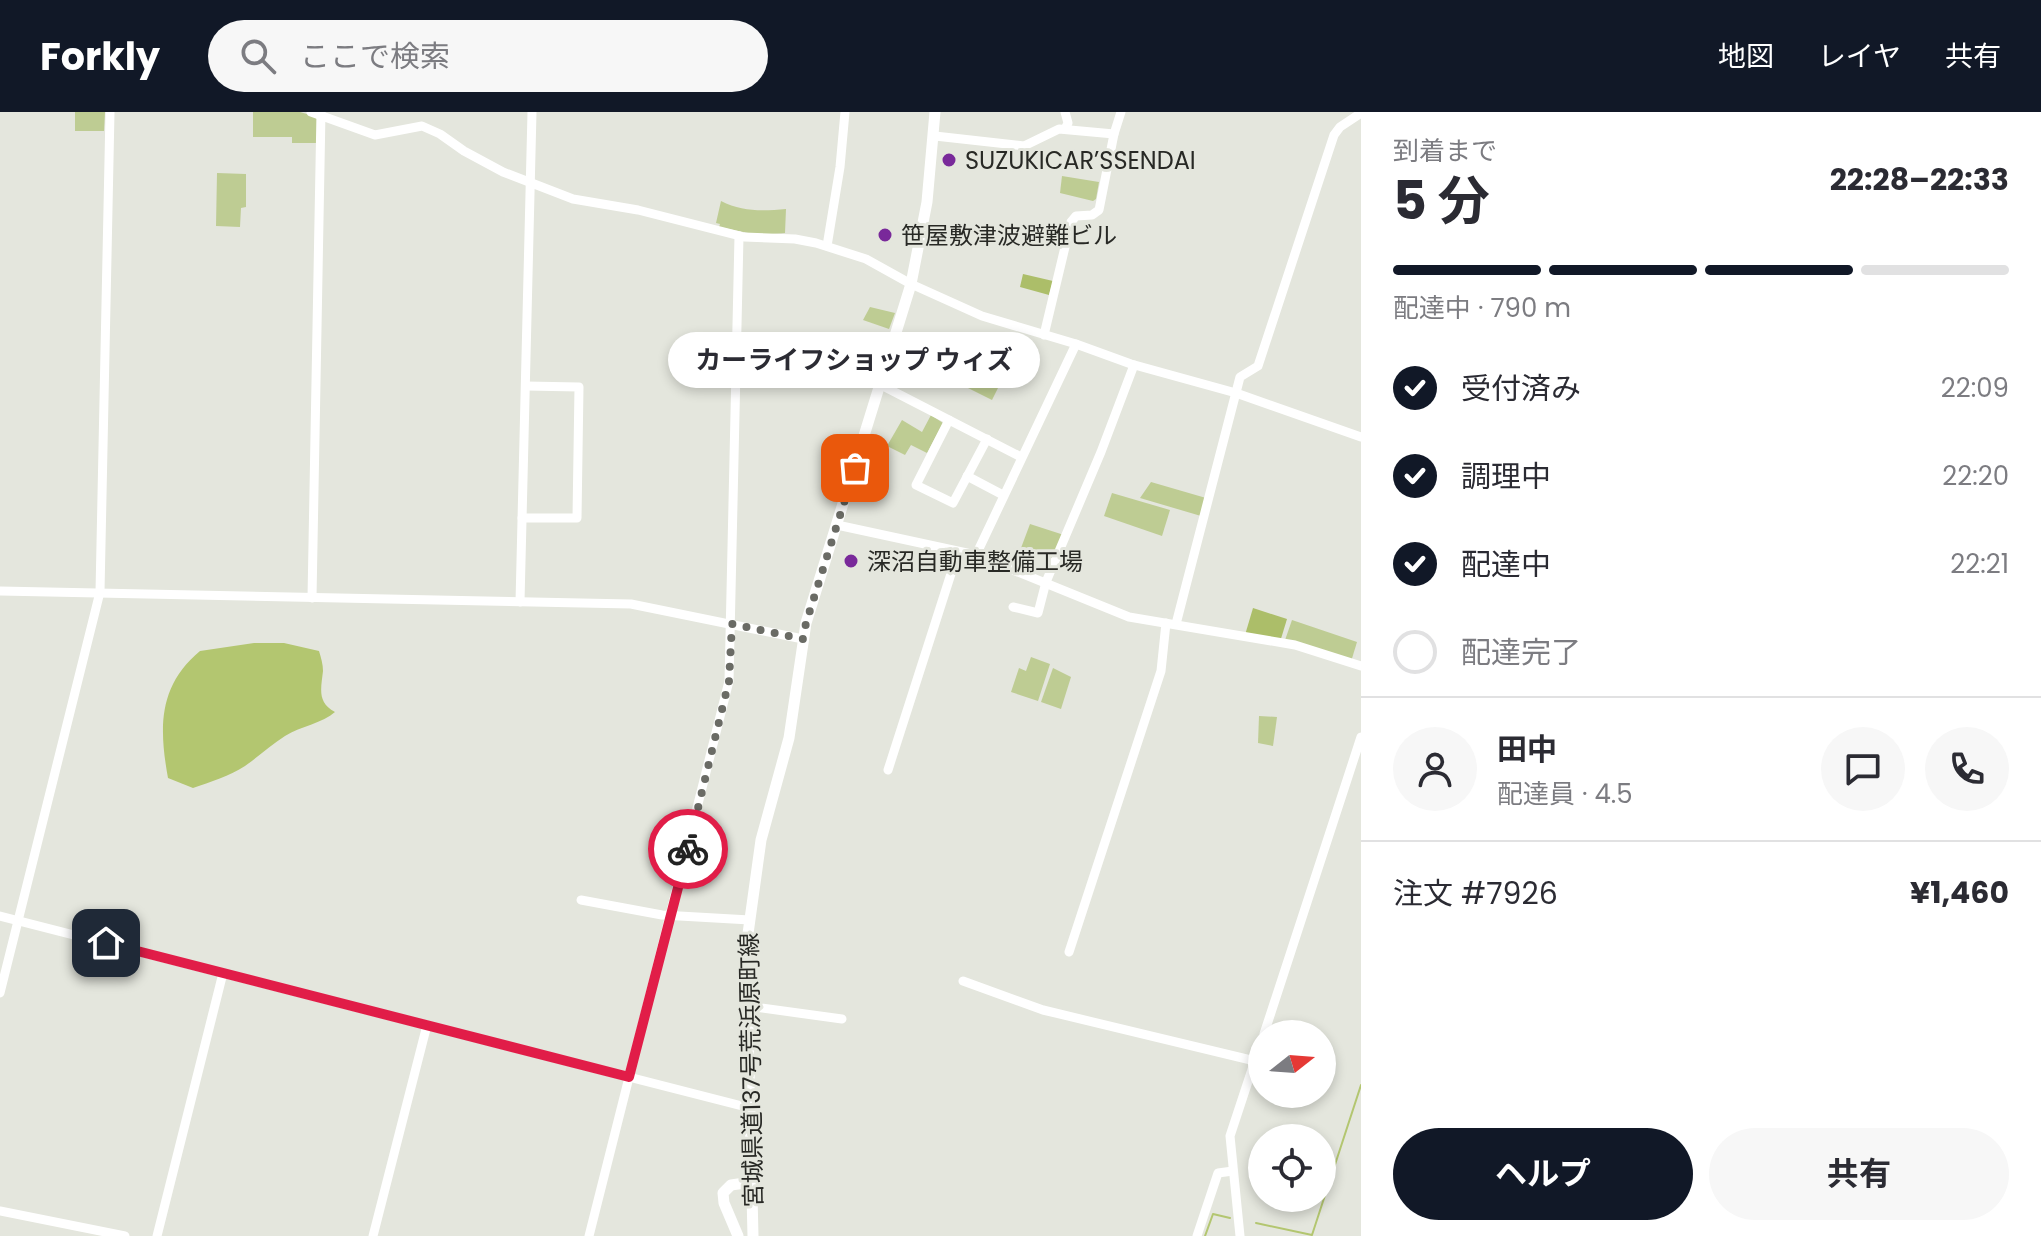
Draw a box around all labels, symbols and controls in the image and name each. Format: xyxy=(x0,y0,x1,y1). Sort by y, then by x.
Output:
search box xyxy=(208,20,768,92)
text: Forkly xyxy=(40,30,160,83)
icon: search xyxy=(236,34,280,78)
text: ここで検索 xyxy=(300,35,450,78)
text: 地図 xyxy=(1718,37,1774,76)
text: レイヤ xyxy=(1818,37,1901,76)
text: 共有 xyxy=(1945,37,2001,76)
text: 到着まで xyxy=(1393,133,1497,169)
place label: SUZUKICAR’SSENDAI xyxy=(965,144,1196,177)
marker: SUZUKICAR’SSENDAI xyxy=(940,151,958,169)
text: 22:28–22:33 xyxy=(1830,158,2009,201)
text: 5 分 xyxy=(1393,164,1490,237)
place label: 笹屋敷津波避難ビル xyxy=(901,219,1117,252)
marker: 笹屋敷津波避難ビル xyxy=(876,226,894,244)
text: 配達中 · 790 m xyxy=(1393,290,1571,326)
callout: カーライフショップ ウィズ xyxy=(669,332,1041,388)
text: カーライフショップ ウィズ xyxy=(695,342,1013,378)
icon: check xyxy=(1393,366,1437,410)
text: 受付済み xyxy=(1461,367,1581,410)
text: 22:09 xyxy=(1941,370,2009,406)
pin xyxy=(821,434,889,502)
icon: bag xyxy=(833,446,877,490)
icon: check xyxy=(1393,454,1437,498)
text: 調理中 xyxy=(1461,455,1551,498)
text: 22:20 xyxy=(1942,458,2009,494)
icon: check xyxy=(1393,542,1437,586)
text: 配達中 xyxy=(1461,543,1551,586)
place label: 深沼自動車整備工場 xyxy=(867,545,1083,578)
text: 22:21 xyxy=(1950,546,2009,582)
marker: 深沼自動車整備工場 xyxy=(842,552,860,570)
text: 配達完了 xyxy=(1461,631,1581,674)
button: person xyxy=(1393,727,1477,811)
button: chat xyxy=(1821,727,1905,811)
button: phone xyxy=(1925,727,2009,811)
text: 田中 xyxy=(1497,728,1557,771)
text: 配達員 · 4.5 xyxy=(1497,776,1633,812)
courier xyxy=(648,809,728,889)
icon: bike xyxy=(666,827,710,871)
text: ¥1,460 xyxy=(1910,871,2009,914)
text: 注文 #7926 xyxy=(1393,872,1558,915)
pin xyxy=(72,909,140,977)
icon: home xyxy=(84,921,128,965)
street label: 宮城県道137号荒浜原町線 xyxy=(732,932,770,1208)
north arrow xyxy=(1248,1020,1336,1108)
map controls xyxy=(1248,1020,1336,1212)
button: locate xyxy=(1248,1124,1336,1212)
button: ヘルプ xyxy=(1393,1128,1693,1220)
button: 共有 xyxy=(1709,1128,2009,1220)

